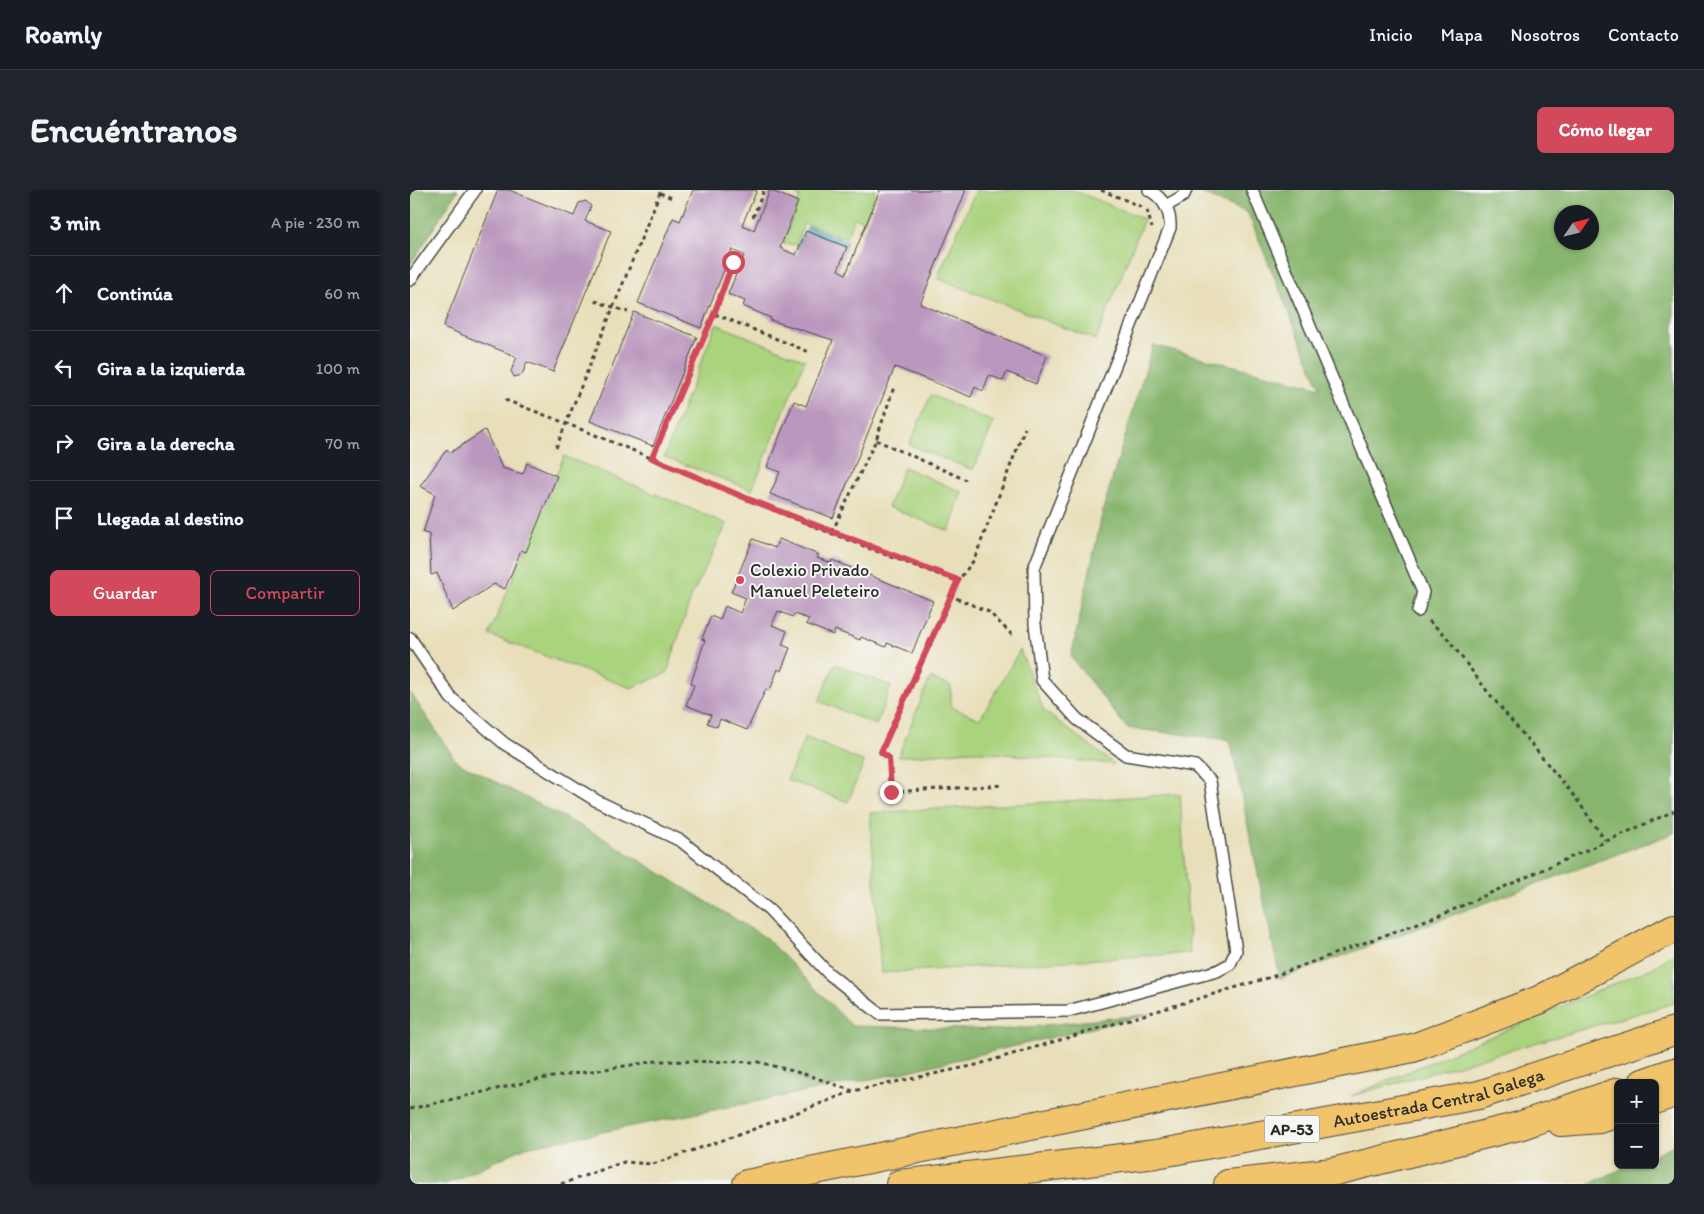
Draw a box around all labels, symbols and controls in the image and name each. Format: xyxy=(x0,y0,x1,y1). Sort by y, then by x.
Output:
text: Roamly xyxy=(25,20,102,49)
text: Inicio xyxy=(1369,24,1413,46)
text: Mapa xyxy=(1441,24,1483,46)
text: Nosotros xyxy=(1511,24,1580,46)
text: Contacto xyxy=(1608,24,1679,46)
button: Cómo llegar xyxy=(1537,107,1674,153)
text: Encuéntranos xyxy=(30,109,238,151)
north arrow xyxy=(1554,205,1599,250)
text: 3 min xyxy=(50,210,100,235)
text: A pie · 230 m xyxy=(271,213,360,232)
route start xyxy=(722,251,745,274)
icon: ahead xyxy=(50,279,78,307)
text: Continúa xyxy=(97,282,173,305)
text: 60 m xyxy=(325,284,360,303)
icon: left xyxy=(50,354,78,382)
text: Gira a la izquierda xyxy=(97,357,245,380)
text: 100 m xyxy=(316,359,360,378)
icon: right xyxy=(50,429,78,457)
text: Gira a la derecha xyxy=(97,432,235,455)
text: 70 m xyxy=(325,434,360,453)
icon: arrive xyxy=(50,504,78,532)
text: Llegada al destino xyxy=(97,507,244,530)
place label: Colexio Privado Manuel Peleteiro xyxy=(750,559,879,602)
button: Guardar xyxy=(50,570,200,616)
button: Compartir xyxy=(210,570,360,616)
marker: Colexio Privado Manuel Peleteiro xyxy=(734,574,746,586)
route end xyxy=(880,781,903,804)
street label: Autoestrada Central Galega xyxy=(1331,1063,1548,1132)
map controls xyxy=(1614,1079,1659,1169)
button: + xyxy=(1614,1079,1659,1124)
road number: AP-53 xyxy=(1264,1116,1320,1142)
button: − xyxy=(1614,1124,1659,1169)

